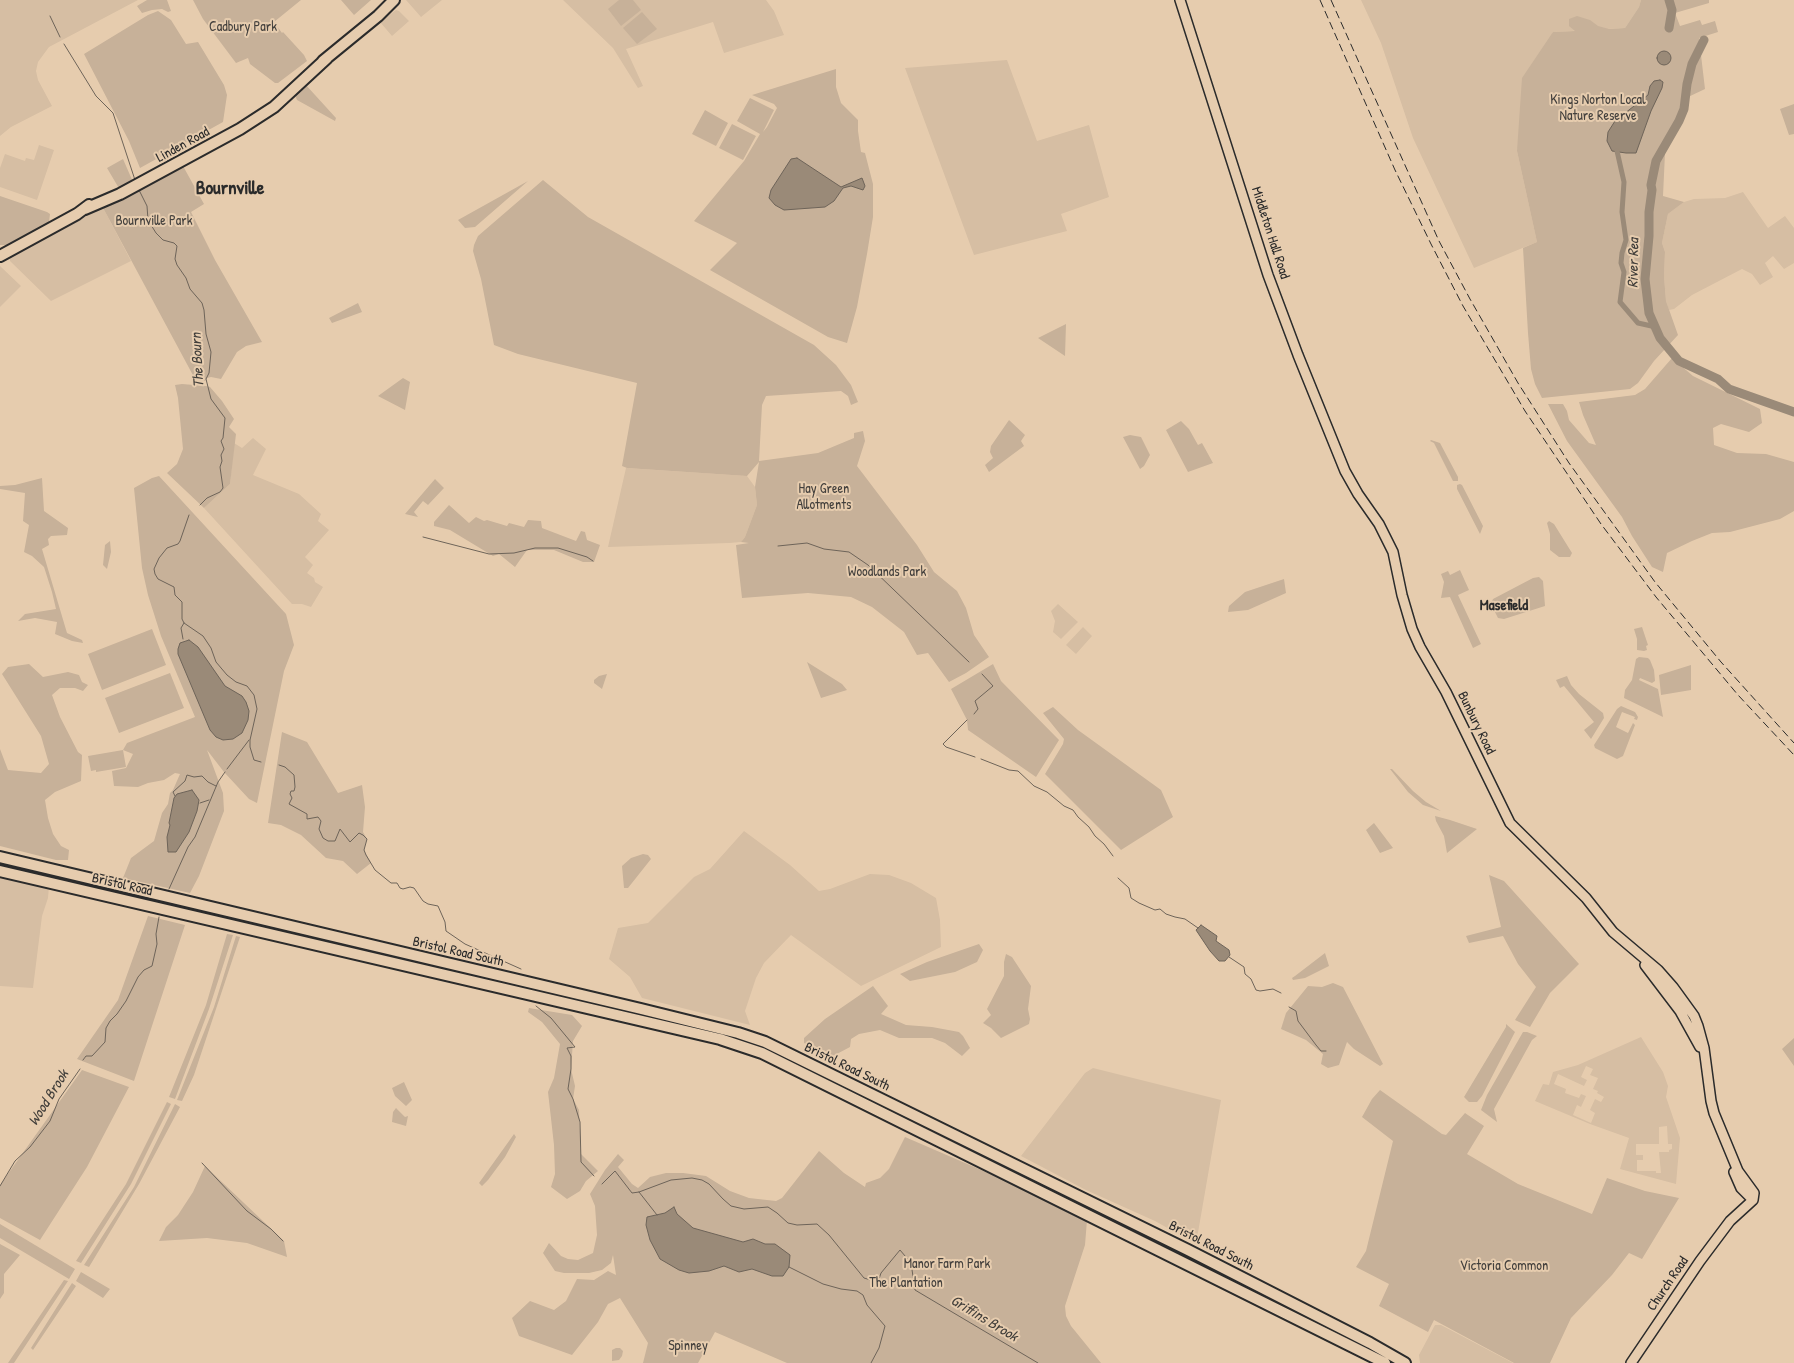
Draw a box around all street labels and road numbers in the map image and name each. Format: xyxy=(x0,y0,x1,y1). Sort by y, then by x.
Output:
street label: Linden Road xyxy=(153,124,213,166)
street label: Middleton Hall Road xyxy=(1247,185,1293,281)
street label: Bunbury Road xyxy=(1454,689,1498,757)
street label: Bristol Road xyxy=(90,870,154,900)
street label: Bristol Road South xyxy=(411,933,505,971)
street label: Bristol Road South xyxy=(802,1039,892,1095)
street label: Bristol Road South xyxy=(1166,1217,1256,1275)
street label: Church Road xyxy=(1644,1254,1692,1314)

